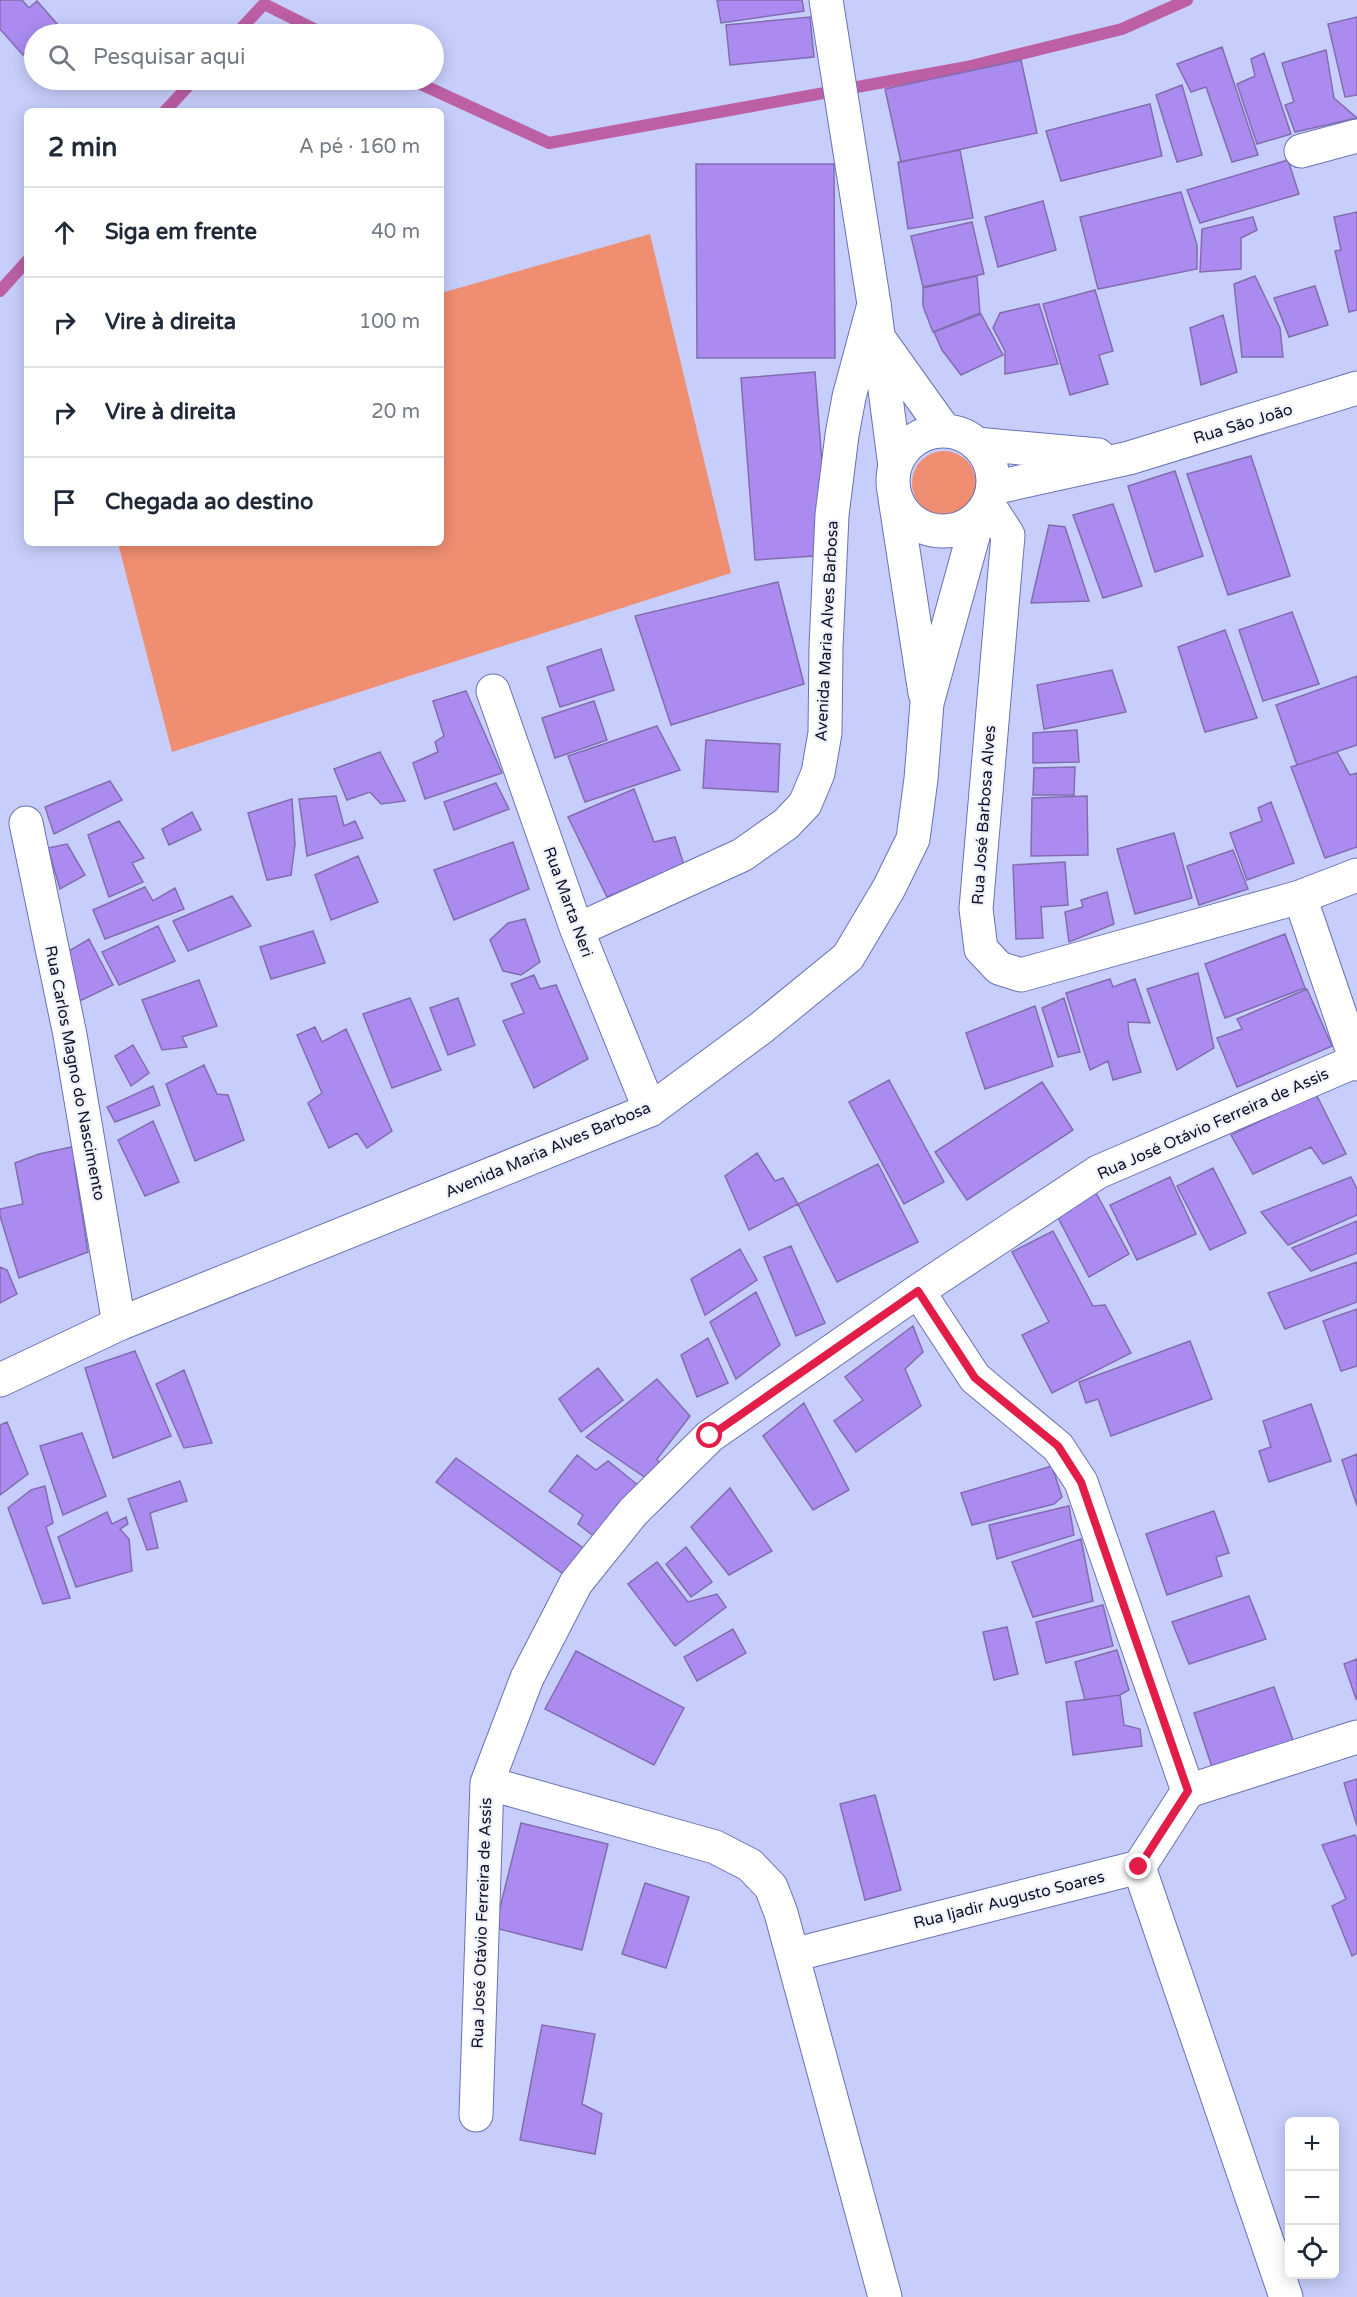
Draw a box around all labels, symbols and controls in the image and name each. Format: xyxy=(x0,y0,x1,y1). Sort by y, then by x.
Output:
search box xyxy=(24,24,444,90)
icon: search xyxy=(45,41,78,74)
text: Pesquisar aqui xyxy=(93,44,245,70)
text: 2 min xyxy=(48,132,117,163)
text: A pé · 160 m xyxy=(299,135,420,159)
icon: ahead xyxy=(48,216,81,249)
text: Siga em frente xyxy=(105,219,257,245)
text: 40 m xyxy=(371,220,420,244)
icon: right xyxy=(48,306,81,339)
text: Vire à direita xyxy=(105,309,236,335)
text: 100 m xyxy=(359,310,420,334)
icon: right xyxy=(48,396,81,429)
text: Vire à direita xyxy=(105,399,236,425)
street label: Rua São João xyxy=(1191,399,1295,449)
text: 20 m xyxy=(371,400,420,424)
icon: arrive xyxy=(48,486,81,519)
text: Chegada ao destino xyxy=(105,489,313,515)
street label: Avenida Maria Alves Barbosa xyxy=(811,520,843,742)
street label: Rua José Barbosa Alves xyxy=(968,724,1000,906)
street label: Rua Marta Neri xyxy=(539,844,597,960)
street label: Rua Carlos Magno do Nascimento xyxy=(40,944,110,1202)
street label: Rua José Otávio Ferreira de Assis xyxy=(1094,1064,1332,1184)
street label: Avenida Maria Alves Barbosa xyxy=(442,1098,654,1202)
route start xyxy=(696,1422,722,1448)
street label: Rua José Otávio Ferreira de Assis xyxy=(468,1797,496,2049)
route end xyxy=(1125,1853,1151,1879)
street label: Rua Ijadir Augusto Soares xyxy=(911,1867,1107,1933)
map controls xyxy=(1285,2117,1339,2279)
button: + xyxy=(1285,2117,1339,2171)
button: − xyxy=(1285,2171,1339,2225)
button: locate xyxy=(1285,2225,1339,2279)

